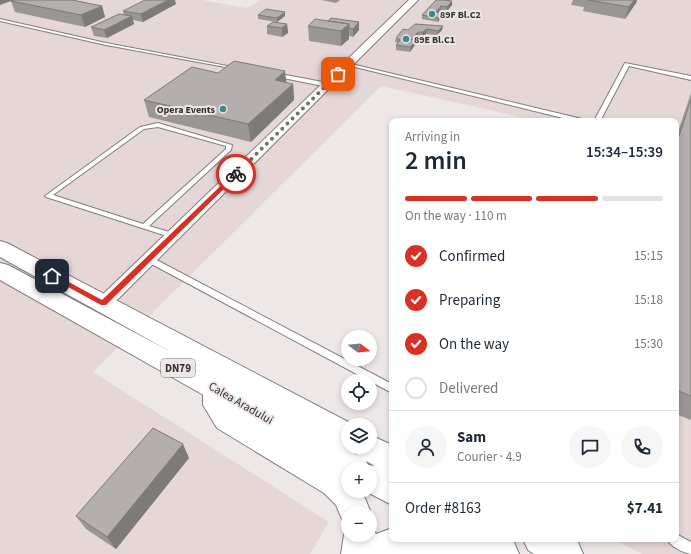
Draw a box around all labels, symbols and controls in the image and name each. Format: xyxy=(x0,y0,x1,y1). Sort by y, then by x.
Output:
place label: 89F Bl.C2 xyxy=(440,8,481,22)
marker: 89F Bl.C2 xyxy=(427,9,437,19)
place label: 89E Bl.C1 xyxy=(414,33,455,47)
marker: 89E Bl.C1 xyxy=(401,34,411,44)
pin xyxy=(321,57,355,91)
icon: bag xyxy=(327,63,349,85)
place label: Opera Events xyxy=(157,103,216,117)
marker: Opera Events xyxy=(218,104,228,114)
text: Arriving in xyxy=(405,128,460,146)
text: 2 min xyxy=(405,142,467,179)
text: 15:34–15:39 xyxy=(586,142,663,163)
courier xyxy=(216,154,256,194)
icon: bike xyxy=(225,163,247,185)
text: On the way · 110 m xyxy=(405,207,507,225)
icon: check xyxy=(405,245,427,267)
text: Confirmed xyxy=(439,246,505,267)
text: 15:15 xyxy=(634,247,663,265)
pin xyxy=(35,259,69,293)
icon: home xyxy=(41,265,63,287)
icon: check xyxy=(405,289,427,311)
text: Preparing xyxy=(439,290,500,311)
text: 15:18 xyxy=(634,291,663,309)
north arrow xyxy=(341,330,377,366)
map controls xyxy=(341,330,377,542)
icon: check xyxy=(405,333,427,355)
text: On the way xyxy=(439,334,509,355)
text: 15:30 xyxy=(634,335,663,353)
road number: DN79 xyxy=(161,359,195,377)
button: locate xyxy=(341,374,377,410)
street label: Calea Aradului xyxy=(205,378,276,429)
text: Delivered xyxy=(439,378,498,399)
button: layers xyxy=(341,418,377,454)
button: person xyxy=(405,426,447,468)
button: chat xyxy=(569,426,611,468)
button: phone xyxy=(621,426,663,468)
text: Sam xyxy=(457,427,486,448)
text: Courier · 4.9 xyxy=(457,448,522,466)
button: + xyxy=(341,462,377,498)
text: Order #8163 xyxy=(405,498,481,519)
text: $7.41 xyxy=(627,498,663,519)
button: − xyxy=(341,506,377,542)

